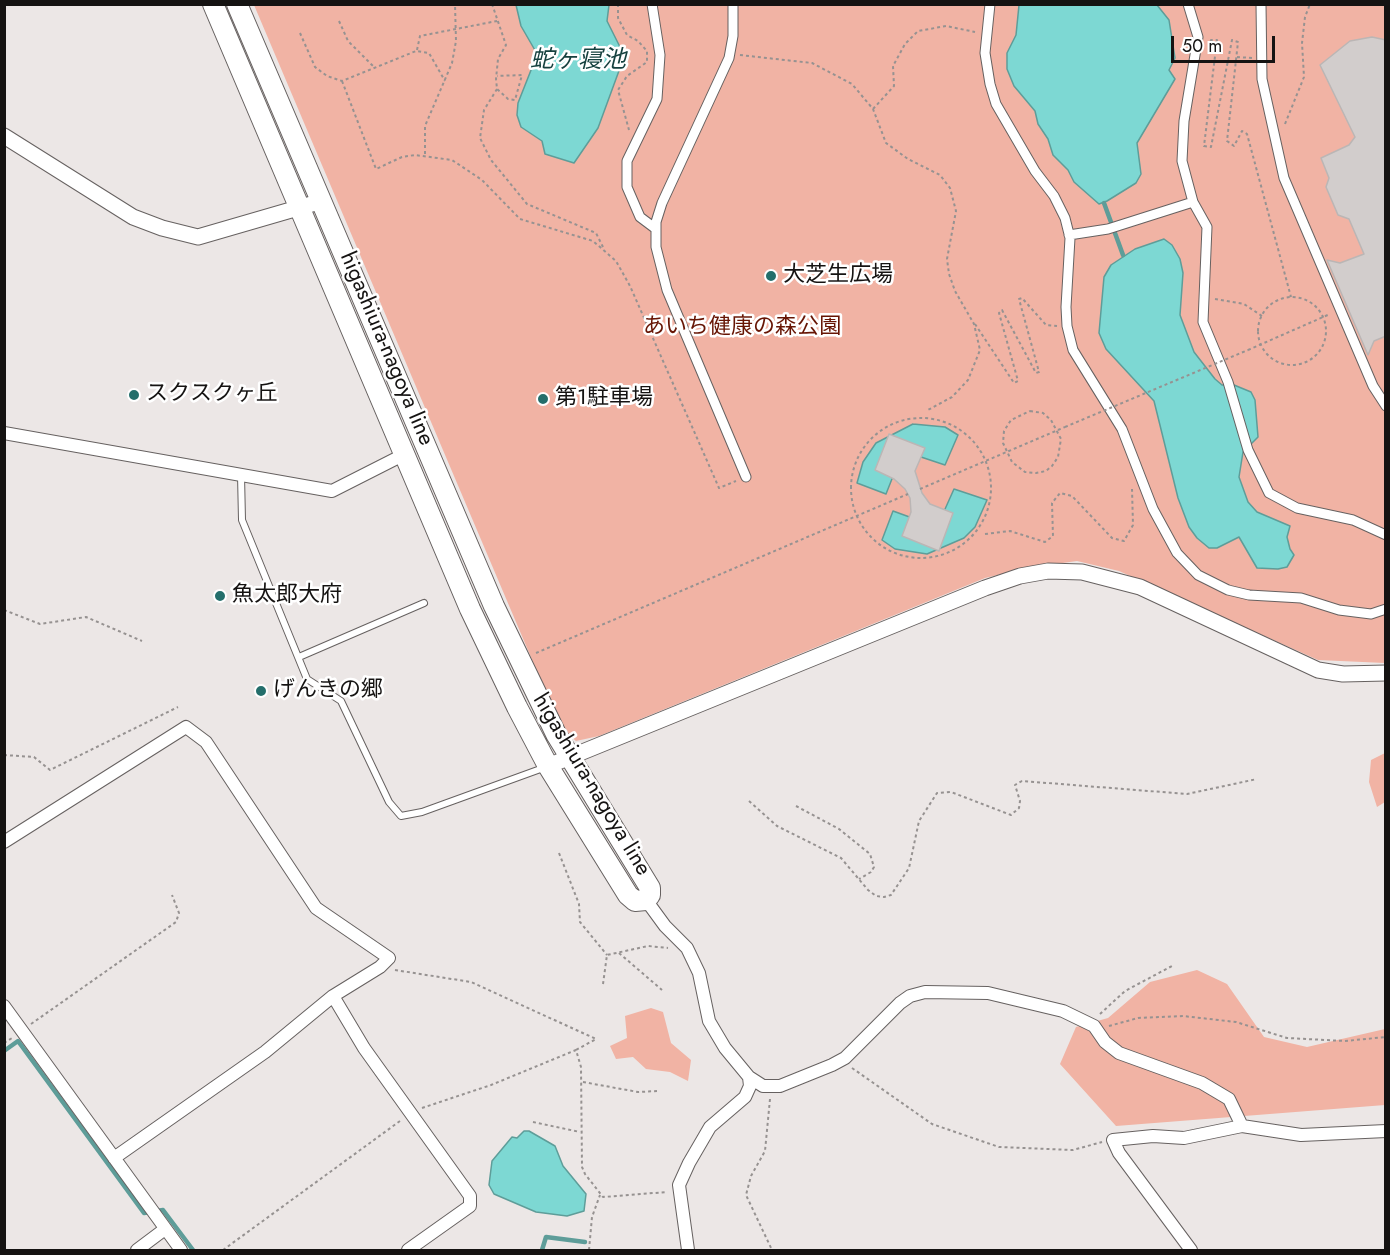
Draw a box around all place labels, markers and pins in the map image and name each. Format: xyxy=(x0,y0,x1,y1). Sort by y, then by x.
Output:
place label: 大芝生広場 xyxy=(783,263,893,289)
marker: 大芝生広場 xyxy=(764,269,778,283)
place label: スクスクヶ丘 xyxy=(146,382,278,408)
place label: 第1駐車場 xyxy=(555,386,653,412)
marker: スクスクヶ丘 xyxy=(127,388,141,402)
marker: 第1駐車場 xyxy=(536,392,550,406)
place label: 魚太郎大府 xyxy=(232,583,342,609)
marker: 魚太郎大府 xyxy=(213,589,227,603)
place label: げんきの郷 xyxy=(273,678,383,704)
marker: げんきの郷 xyxy=(254,684,268,698)

